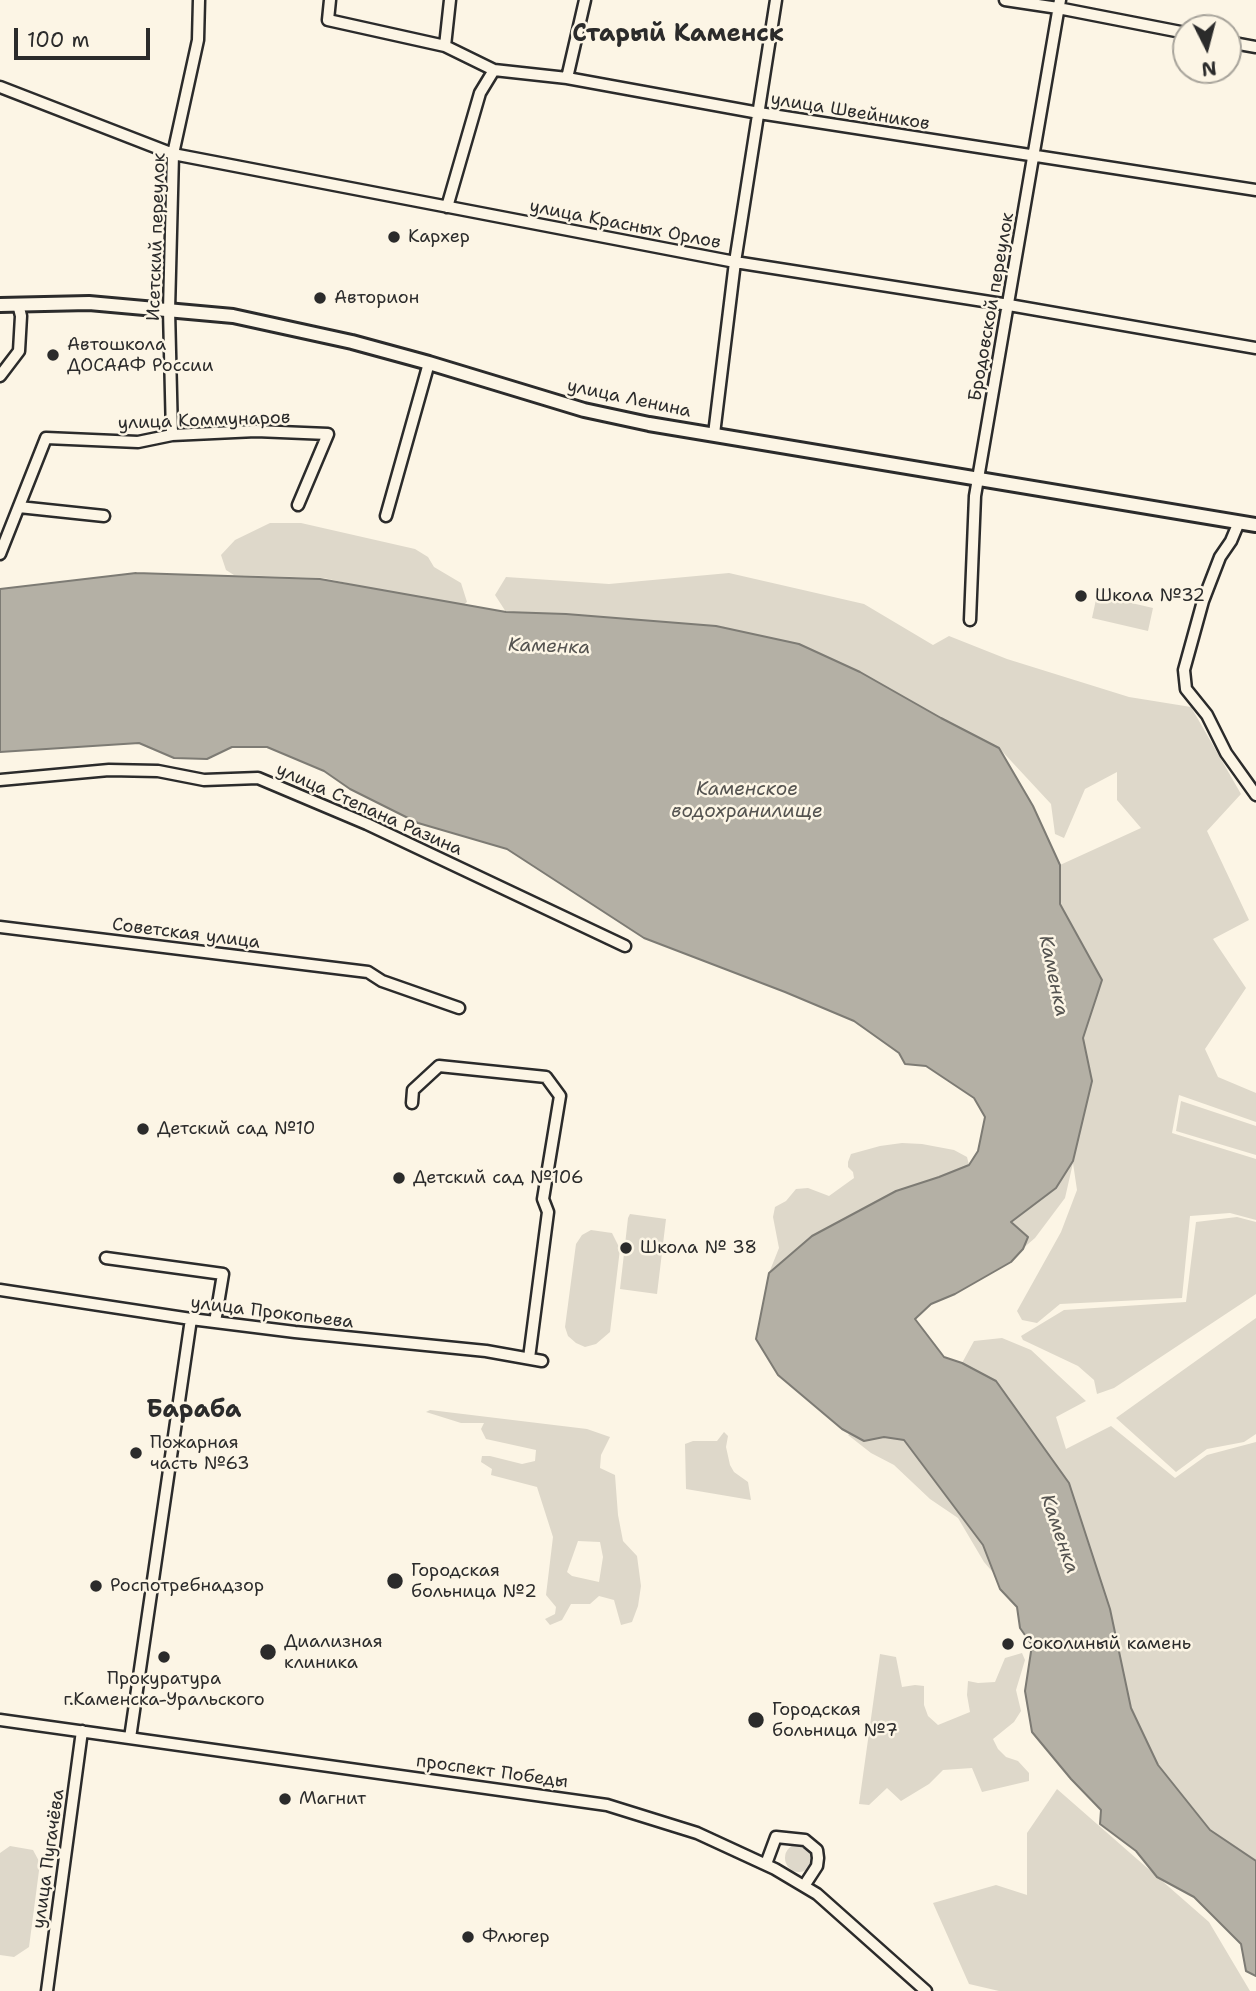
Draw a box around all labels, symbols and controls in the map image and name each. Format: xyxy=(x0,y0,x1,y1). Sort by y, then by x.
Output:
scale bar xyxy=(18,14,154,58)
north arrow xyxy=(1172,14,1242,84)
district label: Старый Каменск xyxy=(572,21,784,49)
text: 100 m xyxy=(27,26,90,54)
text: N xyxy=(1200,55,1218,82)
street label: улица Швейников xyxy=(769,89,931,135)
street label: Исетский переулок xyxy=(143,153,171,321)
street label: улица Красных Орлов xyxy=(528,196,722,254)
street label: Бродовской переулок xyxy=(965,211,1019,403)
place label: Кархер xyxy=(408,226,470,248)
marker: Кархер xyxy=(386,229,402,245)
place label: Авторион xyxy=(334,287,419,309)
marker: Авторион xyxy=(312,290,328,306)
place label: Автошкола ДОСААФ России xyxy=(67,334,214,376)
marker: Автошкола ДОСААФ России xyxy=(45,347,61,363)
street label: улица Ленина xyxy=(565,375,693,423)
street label: улица Коммунаров xyxy=(117,407,291,435)
place label: Школа №32 xyxy=(1095,585,1205,607)
marker: Школа №32 xyxy=(1073,588,1089,604)
water label: Каменка xyxy=(507,634,591,660)
street label: улица Степана Разина xyxy=(273,759,465,861)
water label: Каменское водохранилище xyxy=(671,779,823,823)
street label: Советская улица xyxy=(111,914,261,954)
water label: Каменка xyxy=(1033,933,1073,1019)
place label: Детский сад №10 xyxy=(157,1118,315,1140)
marker: Детский сад №10 xyxy=(135,1121,151,1137)
place label: Детский сад №106 xyxy=(413,1167,584,1189)
marker: Детский сад №106 xyxy=(391,1170,407,1186)
place label: Школа № 38 xyxy=(640,1237,757,1259)
marker: Школа № 38 xyxy=(618,1240,634,1256)
street label: улица Прокопьева xyxy=(189,1292,355,1334)
district label: Бараба xyxy=(147,1397,241,1425)
place label: Пожарная часть №63 xyxy=(150,1432,250,1474)
marker: Пожарная часть №63 xyxy=(128,1445,144,1461)
water label: Каменка xyxy=(1035,1491,1083,1577)
place label: Городская больница №2 xyxy=(411,1560,537,1602)
marker: Городская больница №2 xyxy=(385,1571,405,1591)
place label: Роспотребнадзор xyxy=(110,1575,264,1597)
marker: Роспотребнадзор xyxy=(88,1578,104,1594)
place label: Диализная клиника xyxy=(284,1631,383,1674)
place label: Соколиный камень xyxy=(1022,1633,1191,1655)
marker: Соколиный камень xyxy=(1000,1636,1016,1652)
marker: Диализная клиника xyxy=(258,1642,278,1662)
marker: Прокуратура г.Каменска-Уральского xyxy=(156,1649,172,1665)
place label: Прокуратура г.Каменска-Уральского xyxy=(63,1668,265,1710)
place label: Городская больница №7 xyxy=(772,1699,898,1742)
marker: Городская больница №7 xyxy=(746,1710,766,1730)
street label: проспект Победы xyxy=(415,1751,569,1793)
street label: улица Пугачёва xyxy=(29,1788,69,1930)
place label: Магнит xyxy=(299,1788,366,1810)
marker: Магнит xyxy=(277,1791,293,1807)
place label: Флюгер xyxy=(482,1926,550,1948)
marker: Флюгер xyxy=(460,1929,476,1945)

